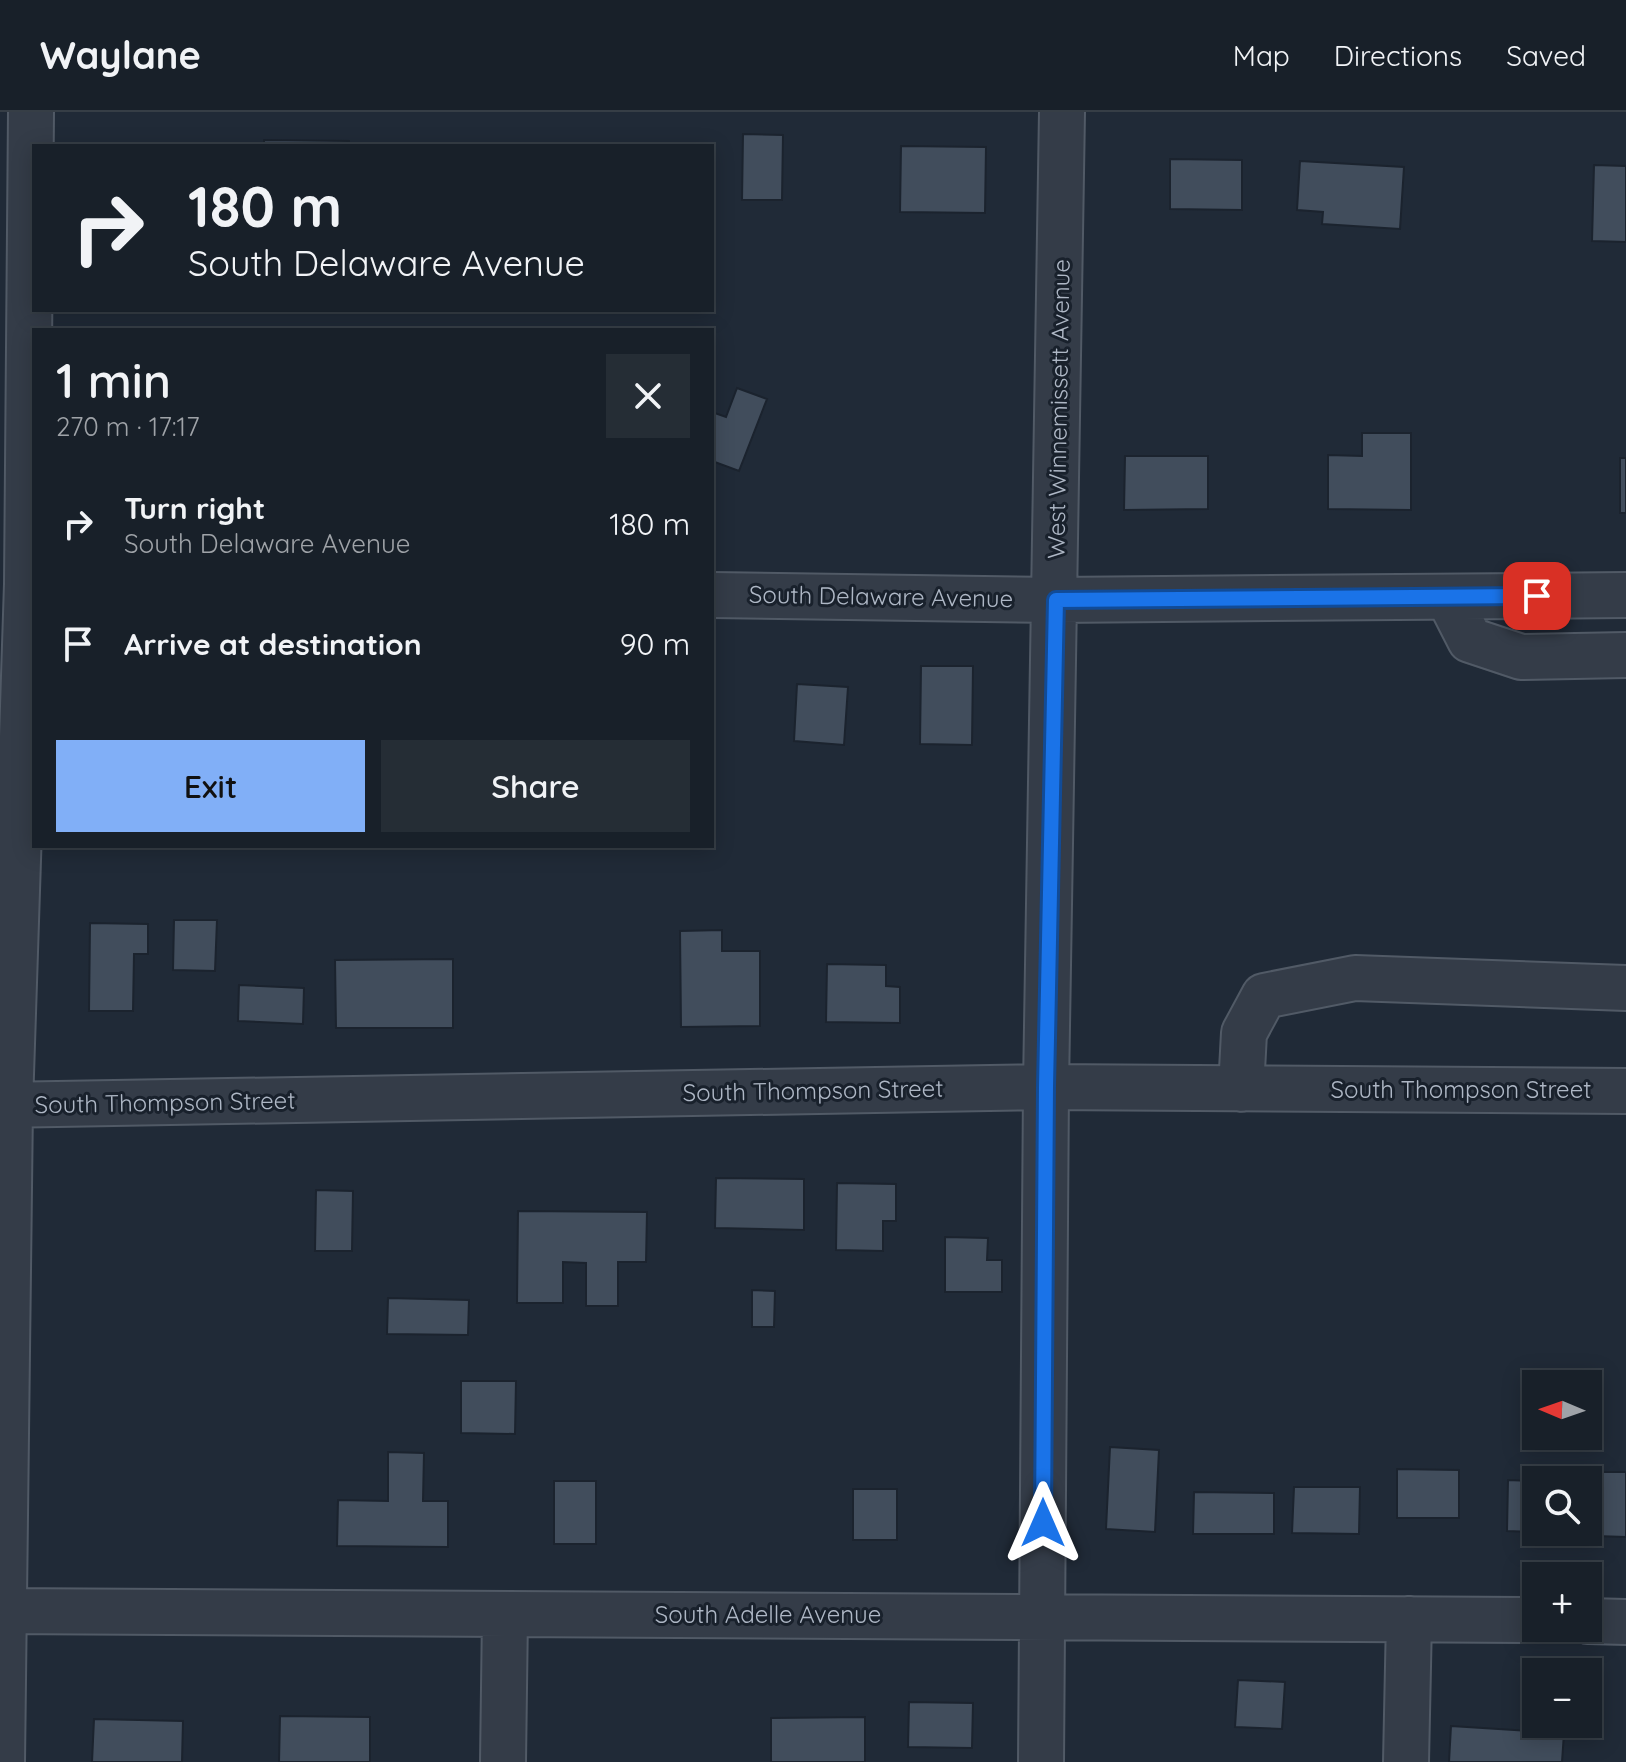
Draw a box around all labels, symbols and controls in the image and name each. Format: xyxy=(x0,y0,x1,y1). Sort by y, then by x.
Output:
text: Waylane xyxy=(40,31,201,79)
text: Map xyxy=(1233,38,1290,73)
text: Directions xyxy=(1334,38,1462,73)
text: Saved xyxy=(1506,38,1586,73)
text: 180 m xyxy=(188,171,342,241)
icon: right xyxy=(56,176,160,280)
text: South Delaware Avenue xyxy=(188,240,585,285)
street label: West Winnemissett Avenue xyxy=(1040,259,1076,559)
text: 1 min xyxy=(56,350,171,410)
button: close xyxy=(606,354,690,438)
text: 270 m · 17:17 xyxy=(56,410,200,443)
text: Turn right xyxy=(124,489,265,527)
icon: right xyxy=(56,502,100,546)
text: 180 m xyxy=(609,505,690,543)
text: South Delaware Avenue xyxy=(124,527,411,560)
pin xyxy=(1503,562,1571,630)
icon: arrive xyxy=(1515,574,1559,618)
street label: South Delaware Avenue xyxy=(749,579,1014,613)
icon: arrive xyxy=(56,622,100,666)
text: Arrive at destination xyxy=(124,625,422,663)
text: 90 m xyxy=(620,625,690,663)
button: Exit xyxy=(56,740,365,832)
button: Share xyxy=(381,740,690,832)
street label: South Thompson Street xyxy=(682,1073,944,1107)
street label: South Thompson Street xyxy=(1331,1074,1591,1104)
street label: South Thompson Street xyxy=(34,1085,296,1119)
north arrow xyxy=(1522,1370,1602,1450)
map controls xyxy=(1522,1370,1602,1738)
button: search xyxy=(1522,1466,1602,1546)
position arrow xyxy=(1001,1481,1085,1565)
button: + xyxy=(1522,1562,1602,1642)
street label: South Adelle Avenue xyxy=(655,1599,881,1629)
button: − xyxy=(1522,1658,1602,1738)

